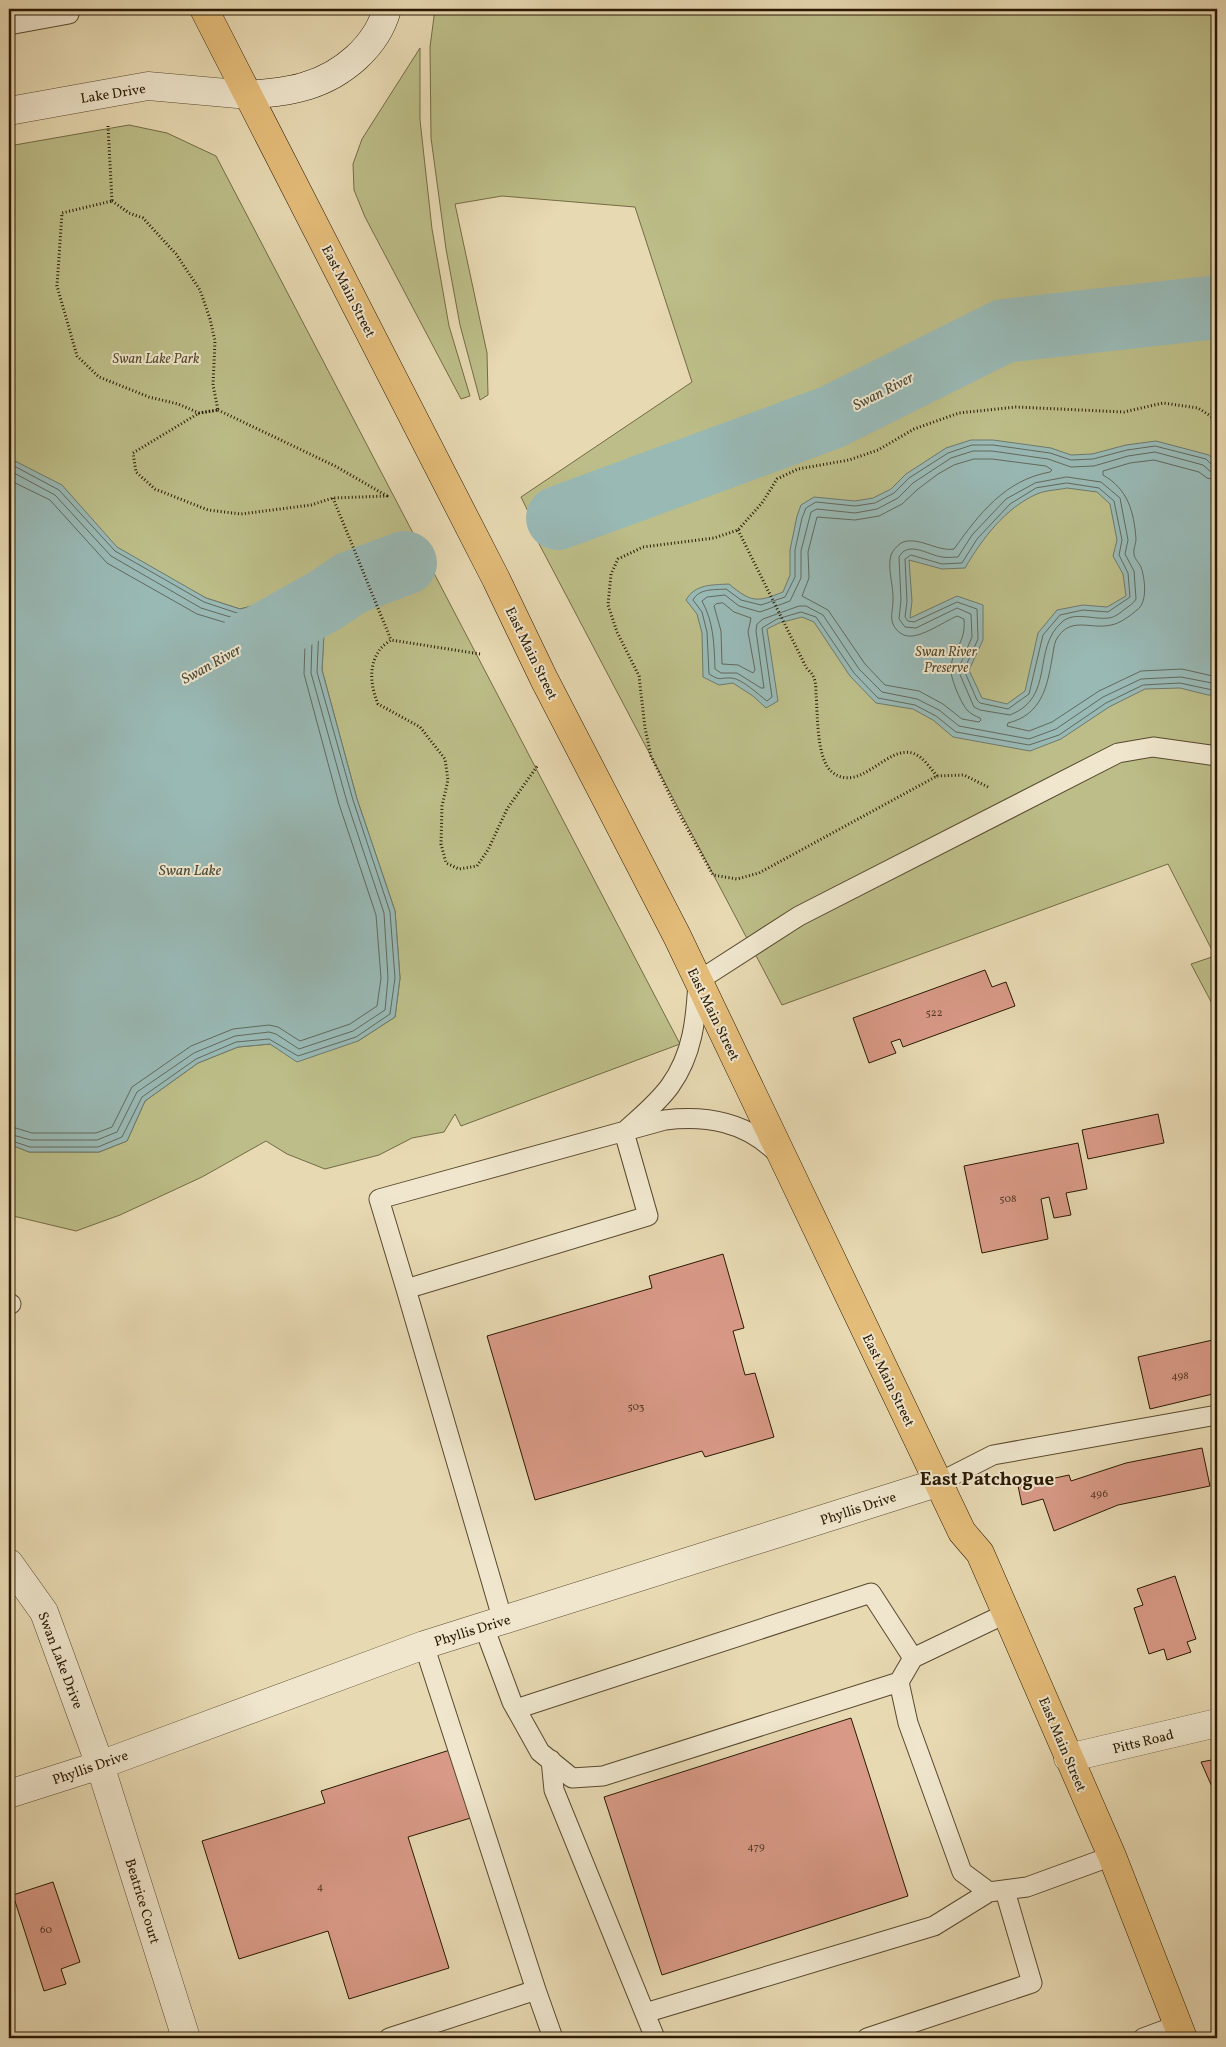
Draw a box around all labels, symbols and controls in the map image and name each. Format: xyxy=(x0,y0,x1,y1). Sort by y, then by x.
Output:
street label: Lake Drive xyxy=(79,80,148,109)
street label: East Main Street xyxy=(316,242,379,341)
park label: Swan Lake Park xyxy=(112,350,200,369)
water label: Swan River xyxy=(850,368,918,417)
street label: East Main Street xyxy=(500,604,561,703)
water label: Swan River xyxy=(178,640,246,690)
park label: Swan River Preserve xyxy=(915,643,977,678)
water label: Swan Lake xyxy=(159,861,222,882)
street label: East Main Street xyxy=(682,965,743,1064)
house number: 522 xyxy=(925,1006,943,1021)
house number: 508 xyxy=(999,1192,1017,1207)
street label: East Main Street xyxy=(857,1331,918,1430)
house number: 498 xyxy=(1171,1369,1189,1384)
house number: 503 xyxy=(627,1400,645,1415)
district label: East Patchogue xyxy=(920,1467,1055,1493)
house number: 496 xyxy=(1090,1487,1108,1502)
street label: Phyllis Drive xyxy=(818,1488,899,1531)
street label: Swan Lake Drive xyxy=(32,1609,87,1712)
street label: Phyllis Drive xyxy=(432,1611,513,1652)
street label: East Main Street xyxy=(1033,1694,1090,1795)
street label: Pitts Road xyxy=(1111,1726,1176,1759)
street label: Phyllis Drive xyxy=(50,1746,131,1790)
house number: 479 xyxy=(747,1840,765,1855)
street label: Beatrice Court xyxy=(120,1857,164,1946)
house number: 4 xyxy=(317,1880,324,1895)
house number: 60 xyxy=(40,1923,52,1938)

